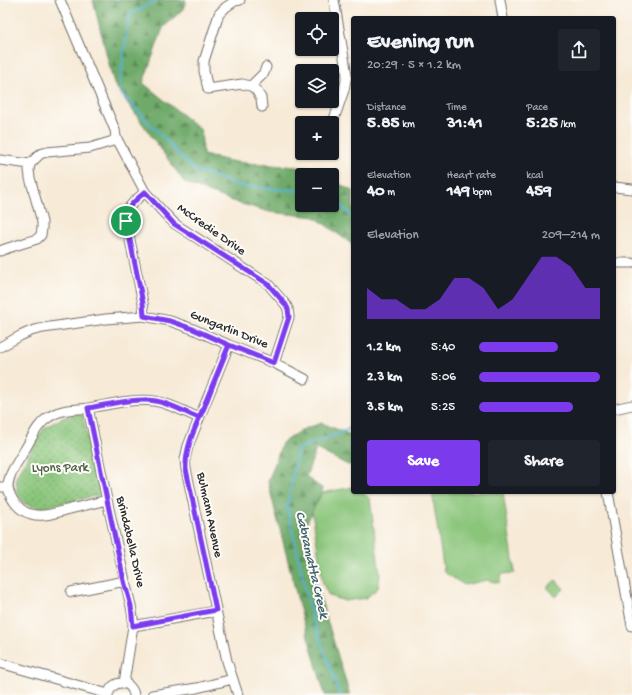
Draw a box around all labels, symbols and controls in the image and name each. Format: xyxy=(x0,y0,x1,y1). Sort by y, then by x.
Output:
map controls xyxy=(295,12,339,212)
button: locate xyxy=(295,12,339,56)
button: share xyxy=(558,29,600,71)
text: Evening run xyxy=(367,30,474,56)
text: 20:29 · 5 × 1.2 km xyxy=(367,58,461,73)
button: layers xyxy=(295,64,339,108)
text: Distance xyxy=(367,102,406,114)
text: Time xyxy=(447,102,467,114)
text: Pace xyxy=(526,102,548,114)
text: 5.85 xyxy=(367,114,400,134)
text: 31:41 xyxy=(447,114,483,134)
text: 5:25 xyxy=(526,114,558,134)
button: + xyxy=(295,116,339,160)
text: km xyxy=(400,119,415,131)
text: /km xyxy=(558,119,576,131)
button: − xyxy=(295,168,339,212)
text: Elevation xyxy=(367,170,411,182)
text: Heart rate xyxy=(447,170,496,182)
text: kcal xyxy=(526,170,544,182)
text: 40 xyxy=(367,182,385,202)
text: 149 xyxy=(447,182,470,202)
text: 459 xyxy=(526,182,552,202)
text: m xyxy=(385,187,395,199)
text: bpm xyxy=(470,187,492,199)
street label: McCredie Drive xyxy=(174,201,248,259)
pin xyxy=(109,204,143,238)
icon: arrive xyxy=(115,210,137,232)
text: Elevation xyxy=(367,228,419,243)
text: 209–214 m xyxy=(542,228,600,243)
street label: Gungarlin Drive xyxy=(188,308,271,353)
text: 1.2 km xyxy=(367,340,401,355)
text: 5:40 xyxy=(431,340,455,355)
text: 2.3 km xyxy=(367,370,402,385)
text: 5:06 xyxy=(431,370,456,385)
text: 3.5 km xyxy=(367,400,403,415)
text: 5:25 xyxy=(431,400,455,415)
button: Save xyxy=(367,440,480,486)
button: Share xyxy=(488,440,600,486)
park label: Lyons Park xyxy=(32,461,90,476)
street label: Bulmann Avenue xyxy=(192,470,225,559)
street label: Brindabella Drive xyxy=(112,494,148,589)
water label: Cabramatta Creek xyxy=(290,510,332,622)

